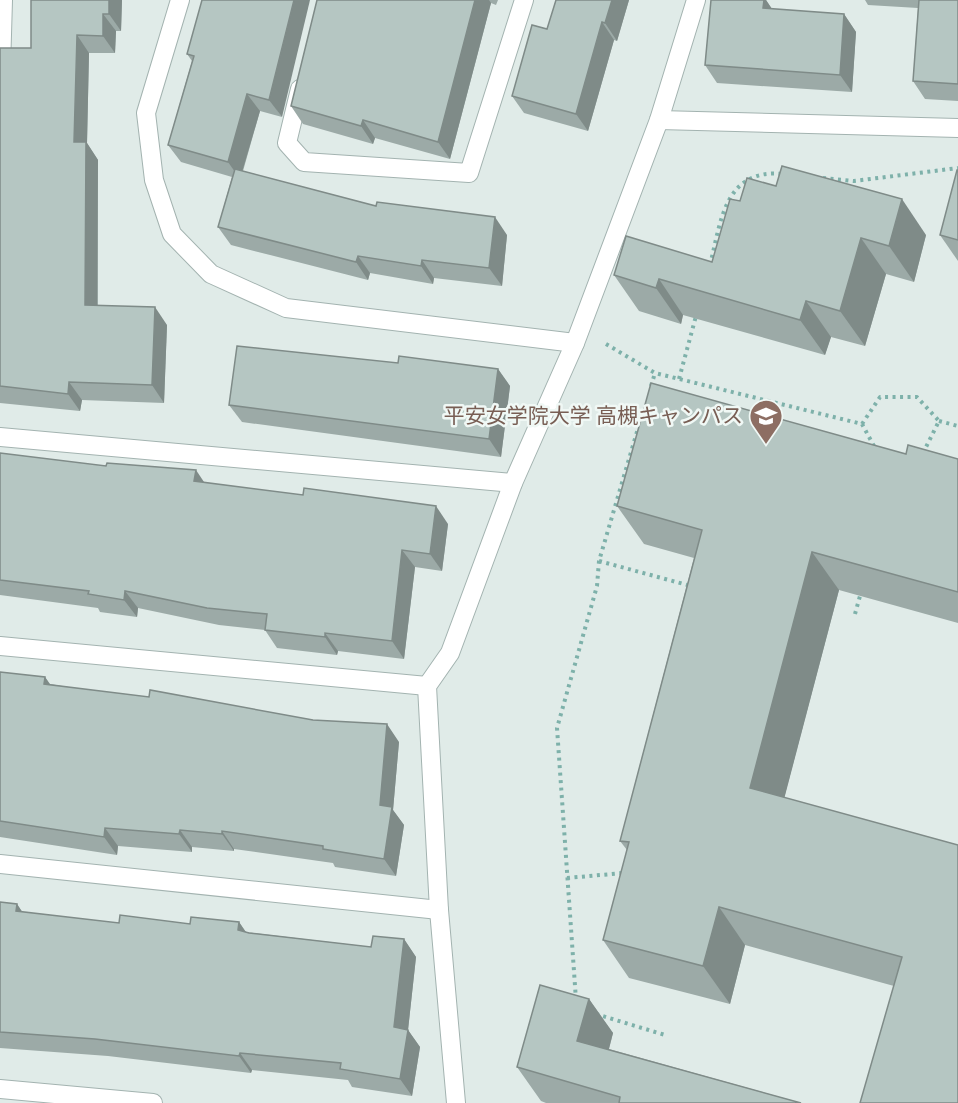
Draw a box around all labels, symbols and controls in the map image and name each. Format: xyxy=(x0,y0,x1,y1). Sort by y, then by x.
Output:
school or university icon: 平安女学院大学 高槻キャンパス xyxy=(748,398,784,445)
place label: 平安女学院大学 高槻キャンパス xyxy=(444,402,743,428)

